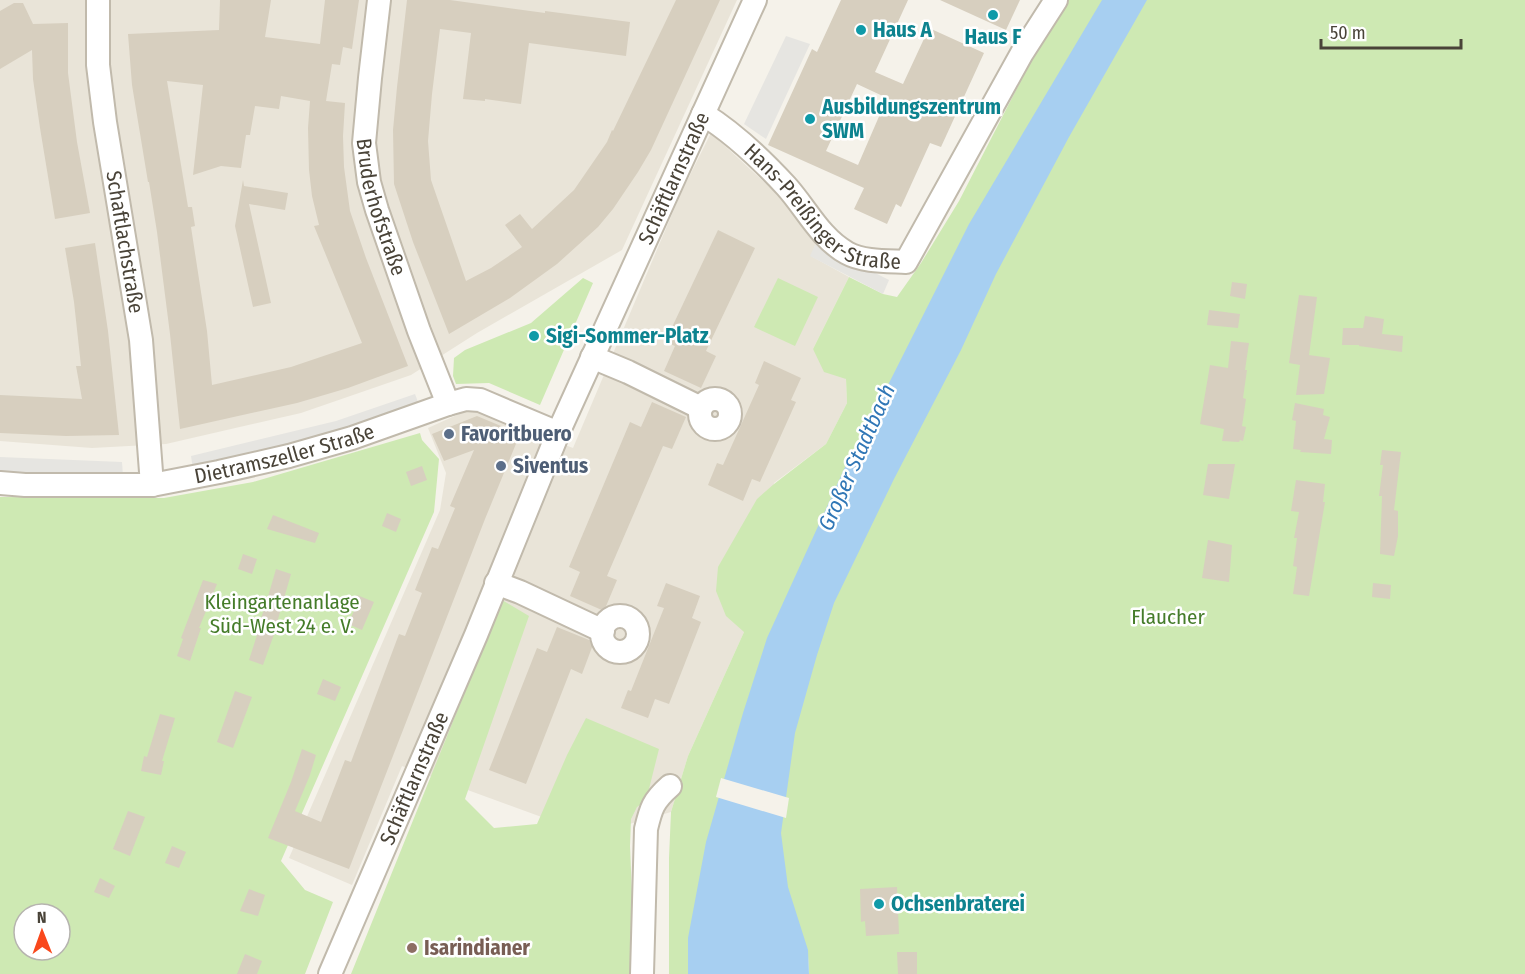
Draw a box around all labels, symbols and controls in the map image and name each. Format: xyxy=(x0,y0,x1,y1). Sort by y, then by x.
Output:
marker: Haus F xyxy=(986,8,1000,22)
scale bar xyxy=(1321,12,1460,50)
place label: Haus A xyxy=(873,17,933,43)
text: 50 m xyxy=(1330,22,1366,44)
marker: Haus A xyxy=(854,23,868,37)
place label: Haus F xyxy=(965,24,1022,50)
place label: Ausbildungszentrum SWM xyxy=(821,94,1001,144)
street label: Schäftlarnstraße xyxy=(633,108,715,248)
marker: Ausbildungszentrum SWM xyxy=(803,112,817,126)
street label: Bruderhofstraße xyxy=(351,137,412,279)
street label: Hans-Preißinger-Straße xyxy=(739,138,901,275)
street label: Schaftlachstraße xyxy=(100,169,149,315)
place label: Sigi-Sommer-Platz xyxy=(546,323,709,349)
marker: Sigi-Sommer-Platz xyxy=(527,329,541,343)
water label: Großer Stadtbach xyxy=(812,380,901,535)
street label: Dietramszeller Straße xyxy=(192,418,378,489)
place label: Favoritbuero xyxy=(461,421,572,447)
marker: Favoritbuero xyxy=(442,427,456,441)
place label: Siventus xyxy=(513,453,588,479)
marker: Siventus xyxy=(494,459,508,473)
park label: Kleingartenanlage Süd-West 24 e. V. xyxy=(204,589,360,639)
park label: Flaucher xyxy=(1131,604,1205,630)
street label: Schäftlarnstraße xyxy=(374,708,454,849)
place label: Ochsenbraterei xyxy=(891,891,1025,917)
marker: Ochsenbraterei xyxy=(872,897,886,911)
north arrow xyxy=(12,902,72,962)
text: N xyxy=(37,908,47,927)
place label: Isarindianer xyxy=(424,935,530,961)
marker: Isarindianer xyxy=(405,941,419,955)

